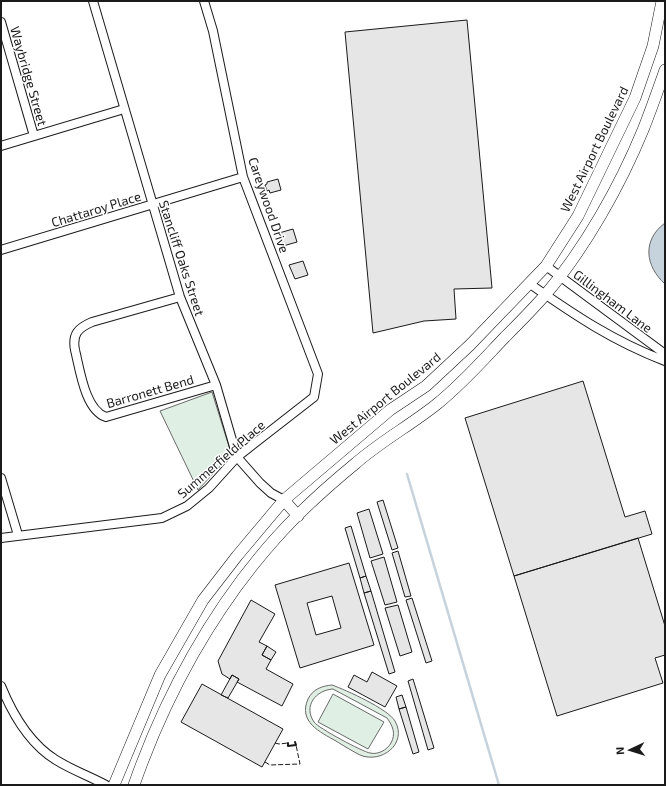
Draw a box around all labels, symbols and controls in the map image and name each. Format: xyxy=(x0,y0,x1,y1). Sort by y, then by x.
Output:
street label: Waybridge Street xyxy=(7,24,51,128)
street label: West Airport Boulevard xyxy=(557,84,631,214)
street label: Careywood Drive xyxy=(245,155,293,255)
street label: Chattaroy Place xyxy=(49,188,143,230)
street label: Stancliff Oaks Street xyxy=(156,198,208,318)
street label: Gillingham Lane xyxy=(570,266,656,336)
street label: West Airport Boulevard xyxy=(326,348,444,448)
street label: Barronett Bend xyxy=(104,371,196,411)
street label: Summerfield Place xyxy=(174,417,268,501)
north arrow xyxy=(610,730,650,770)
text: N xyxy=(613,746,626,755)

